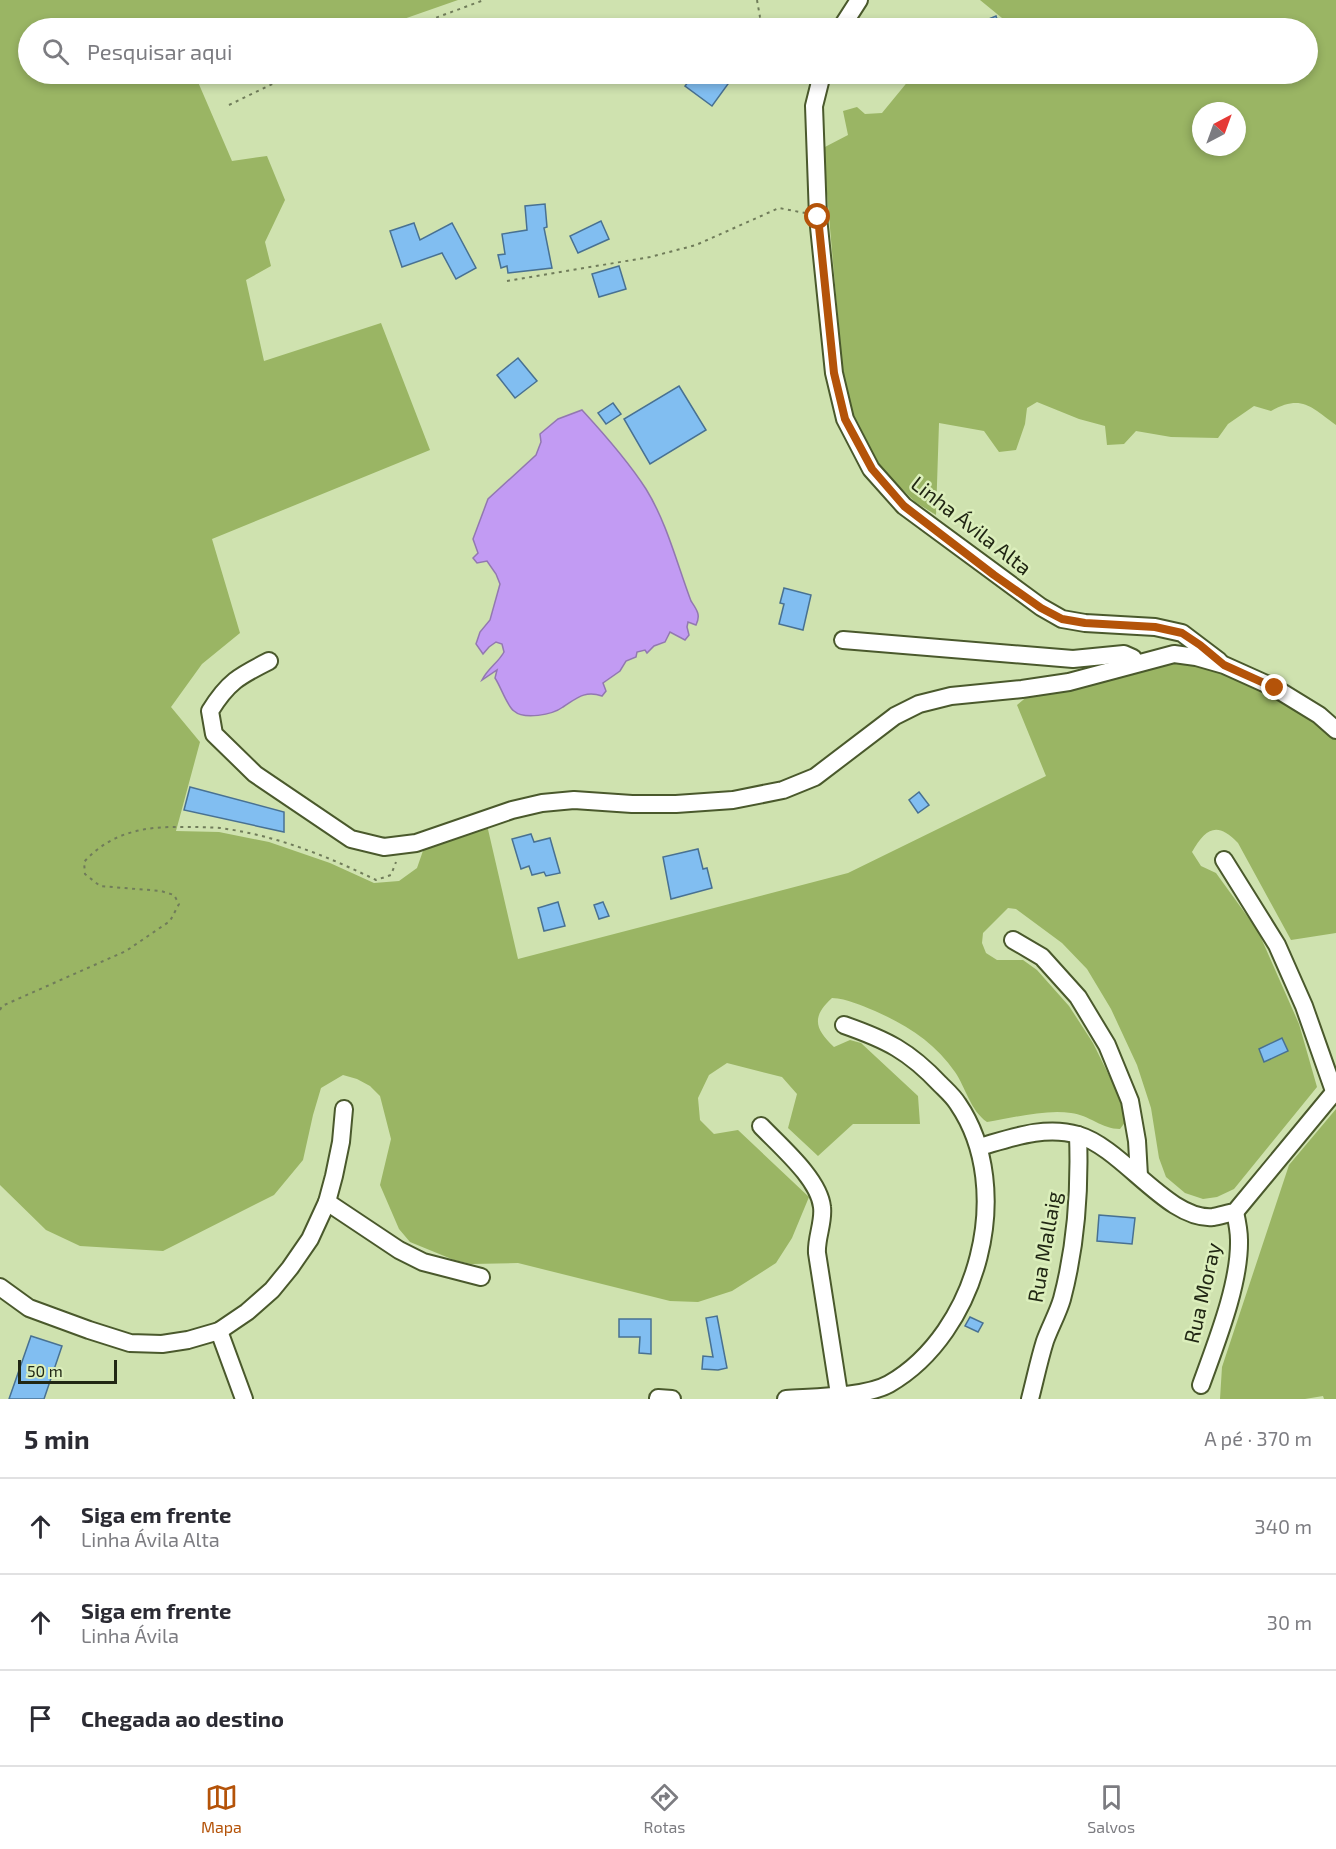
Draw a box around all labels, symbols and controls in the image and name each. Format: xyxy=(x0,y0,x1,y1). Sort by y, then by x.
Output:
search box xyxy=(18,18,1318,84)
icon: search xyxy=(39,35,72,68)
text: Pesquisar aqui xyxy=(87,38,233,64)
north arrow xyxy=(1192,102,1246,156)
route start xyxy=(804,203,830,229)
street label: Linha Ávila Alta xyxy=(907,470,1037,580)
route end xyxy=(1261,674,1287,700)
street label: Rua Mallaig xyxy=(1021,1189,1066,1304)
street label: Rua Moray xyxy=(1178,1240,1225,1345)
scale bar xyxy=(18,1357,117,1384)
text: 50 m xyxy=(27,1361,63,1380)
text: 5 min xyxy=(24,1423,90,1454)
text: A pé · 370 m xyxy=(1204,1426,1312,1450)
text: Siga em frente xyxy=(81,1501,231,1527)
icon: ahead xyxy=(24,1510,57,1543)
text: 340 m xyxy=(1255,1514,1312,1538)
text: Linha Ávila Alta xyxy=(81,1527,220,1551)
text: Siga em frente xyxy=(81,1597,231,1623)
icon: ahead xyxy=(24,1606,57,1639)
text: 30 m xyxy=(1267,1610,1312,1634)
text: Linha Ávila xyxy=(81,1623,179,1647)
icon: arrive xyxy=(24,1702,57,1735)
text: Chegada ao destino xyxy=(81,1705,284,1731)
tab: Mapa xyxy=(201,1781,242,1836)
tab: Rotas xyxy=(644,1781,686,1836)
tab: Salvos xyxy=(1087,1781,1135,1836)

